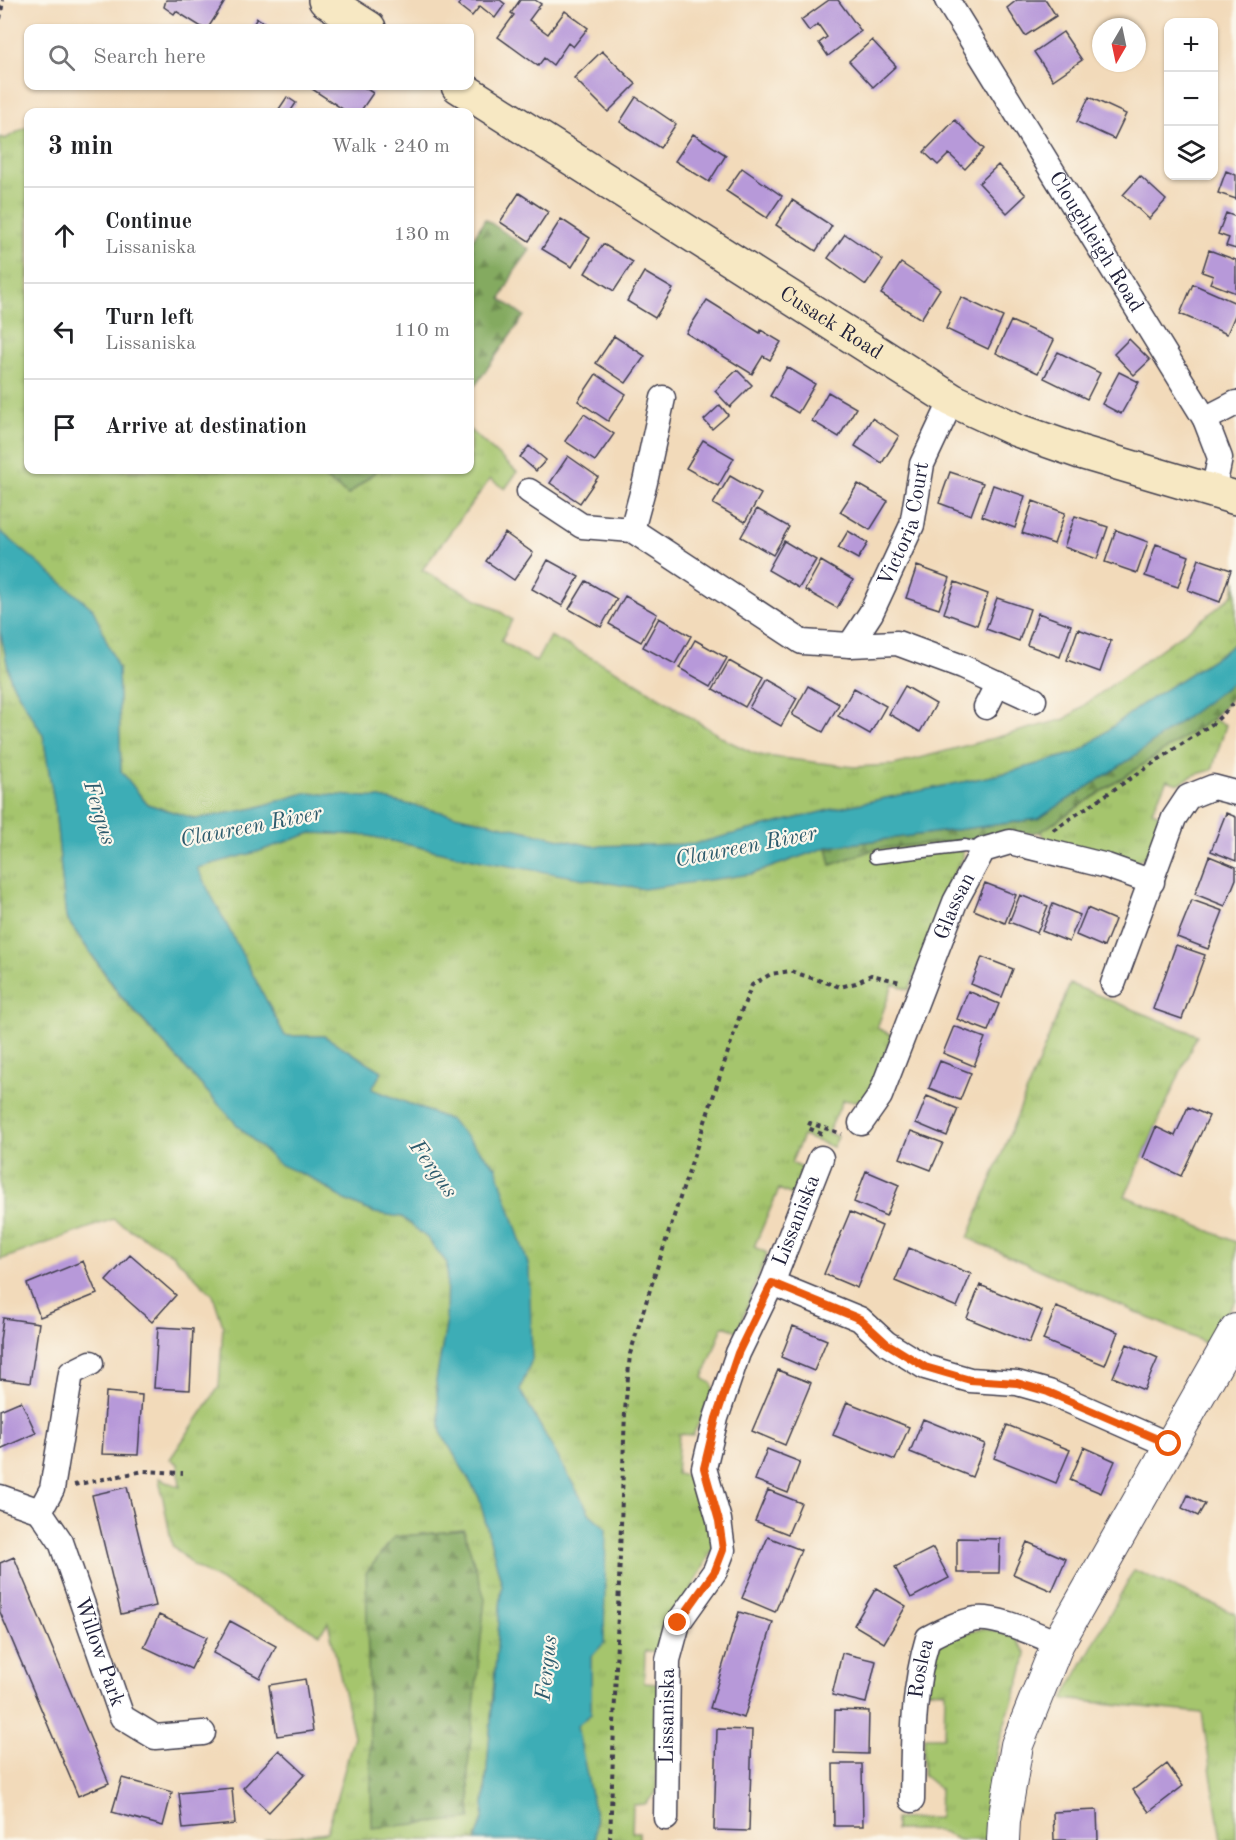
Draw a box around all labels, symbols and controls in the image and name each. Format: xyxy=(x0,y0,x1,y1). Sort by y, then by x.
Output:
north arrow xyxy=(1092,18,1146,72)
map controls xyxy=(1164,18,1218,180)
button: + xyxy=(1164,18,1218,72)
search box xyxy=(24,24,474,90)
icon: search xyxy=(45,41,78,74)
text: Search here xyxy=(93,46,206,68)
button: − xyxy=(1164,72,1218,126)
button: layers xyxy=(1164,126,1218,180)
text: 3 min xyxy=(48,134,113,160)
text: Walk · 240 m xyxy=(331,137,450,157)
street label: Cloughleigh Road xyxy=(1045,168,1147,316)
text: Continue xyxy=(105,211,192,233)
icon: ahead xyxy=(48,219,81,252)
text: 130 m xyxy=(394,225,450,245)
text: Lissaniska xyxy=(105,238,196,258)
street label: Cusack Road xyxy=(776,283,886,364)
text: Turn left xyxy=(105,307,194,329)
icon: left xyxy=(48,315,81,348)
text: 110 m xyxy=(394,321,450,341)
text: Lissaniska xyxy=(105,334,196,354)
icon: arrive xyxy=(48,411,81,444)
text: Arrive at destination xyxy=(105,416,307,438)
street label: Victoria Court xyxy=(874,460,933,590)
water label: Fergus xyxy=(79,777,119,848)
water label: Claureen River xyxy=(178,802,324,852)
water label: Claureen River xyxy=(673,822,819,872)
street label: Glassan xyxy=(931,869,979,943)
water label: Fergus xyxy=(404,1135,461,1202)
street label: Lissaniska xyxy=(769,1172,824,1269)
route start xyxy=(1155,1430,1181,1456)
street label: Willow Park xyxy=(71,1595,128,1709)
route end xyxy=(664,1609,690,1635)
water label: Fergus xyxy=(533,1634,561,1703)
street label: Roslea xyxy=(906,1636,938,1700)
street label: Lissaniska xyxy=(656,1668,678,1764)

